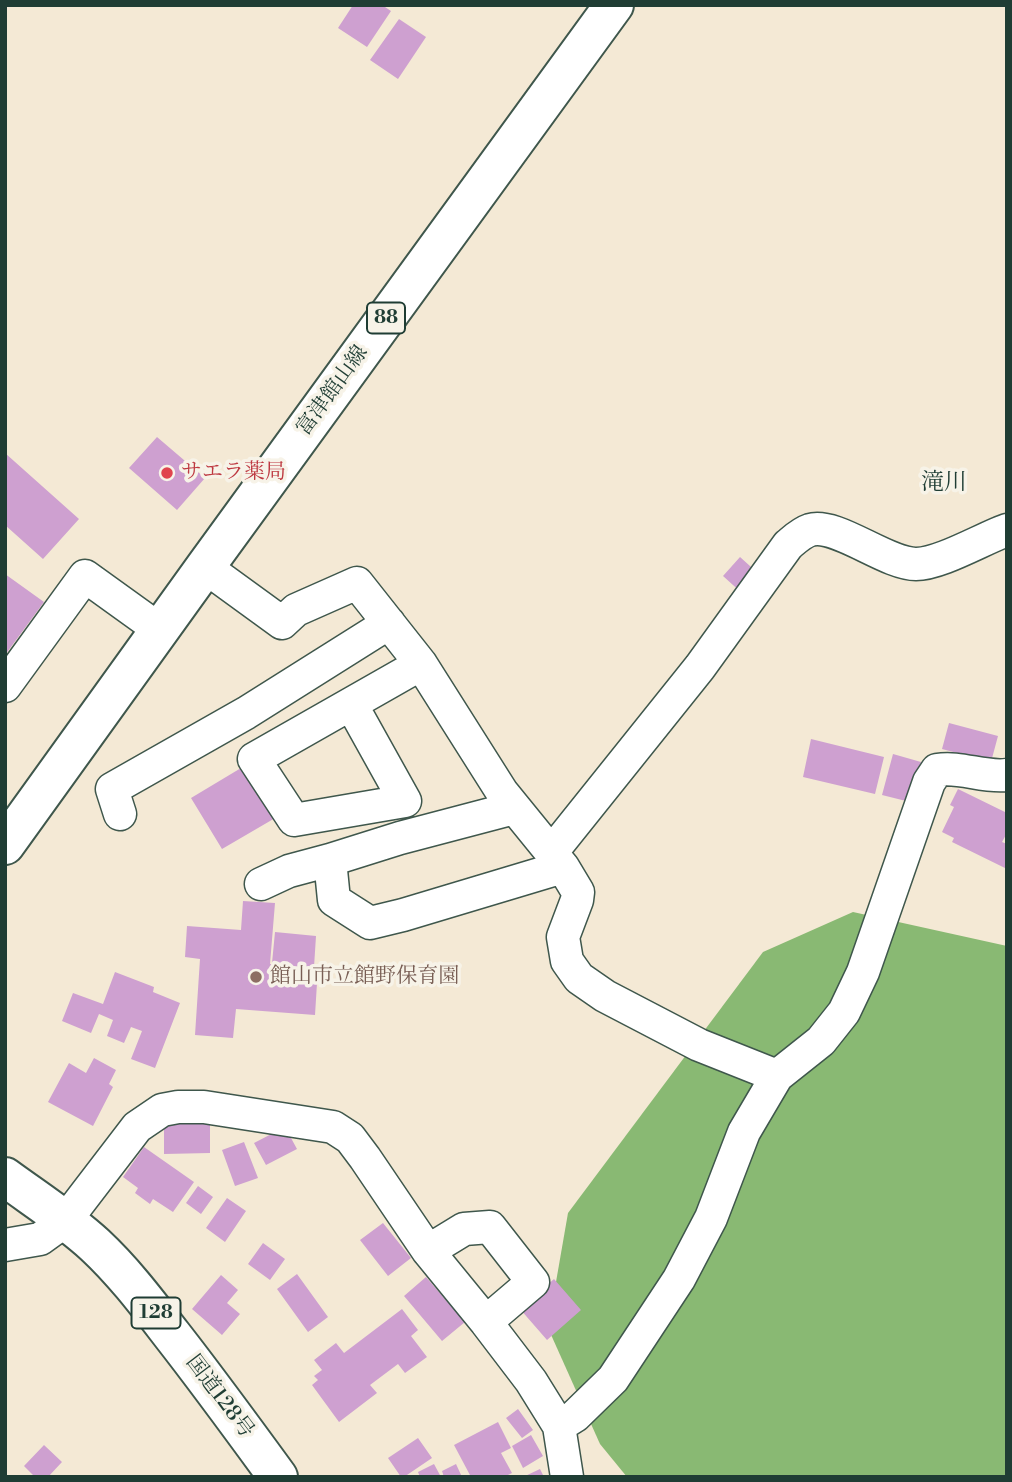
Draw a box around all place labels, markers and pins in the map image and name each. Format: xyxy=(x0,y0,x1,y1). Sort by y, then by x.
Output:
place label: サエラ薬局 xyxy=(181,460,286,486)
marker: サエラ薬局 xyxy=(159,465,175,481)
place label: 館山市立館野保育園 xyxy=(270,964,459,990)
marker: 館山市立館野保育園 xyxy=(248,969,264,985)

